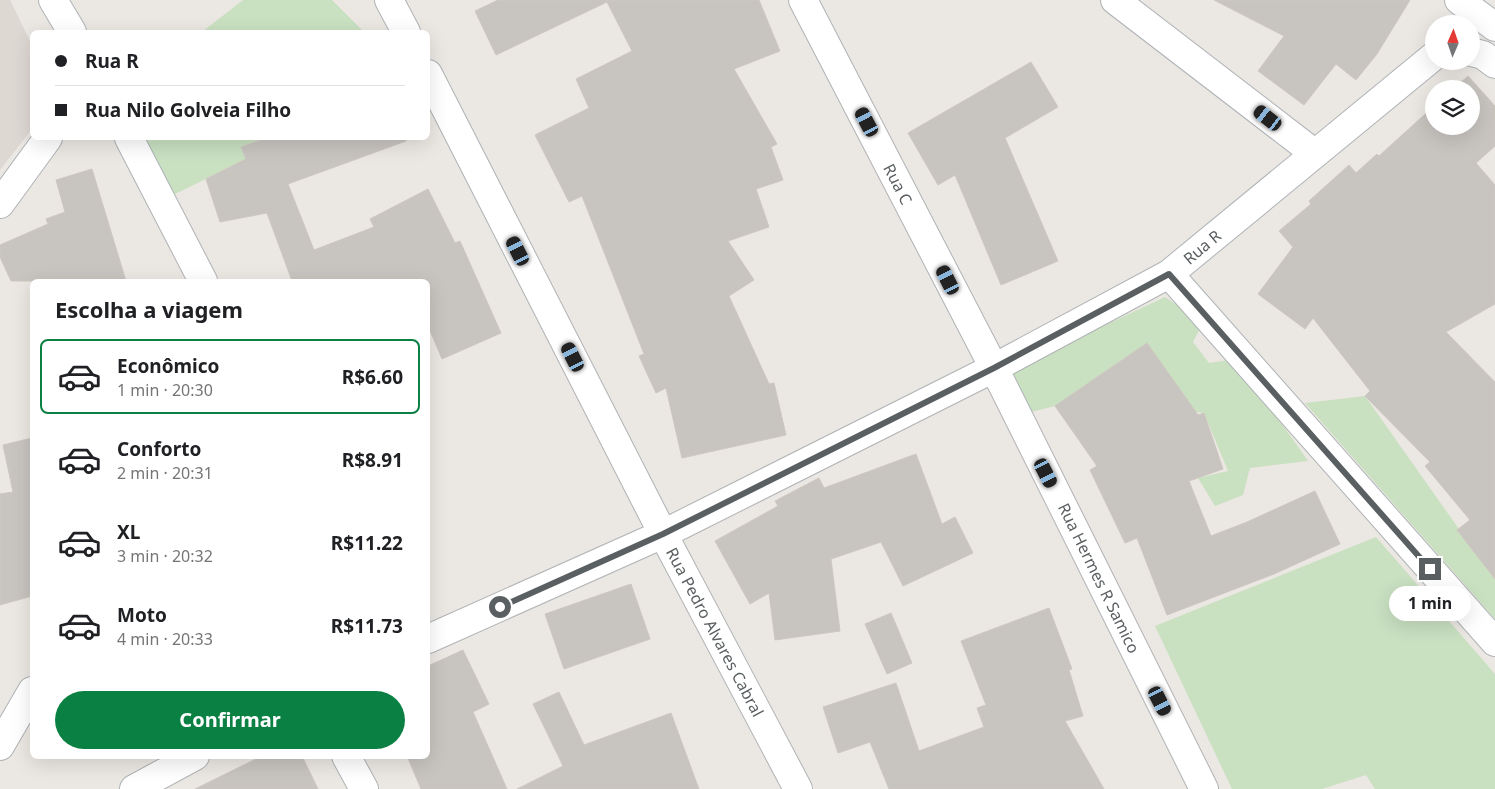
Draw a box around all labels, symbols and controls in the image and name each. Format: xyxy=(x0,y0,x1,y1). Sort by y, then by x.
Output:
north arrow xyxy=(1425,15,1480,70)
map controls xyxy=(1425,15,1480,135)
text: Rua R xyxy=(85,48,139,74)
button: layers xyxy=(1425,80,1480,135)
text: Rua Nilo Golveia Filho xyxy=(85,97,291,123)
car xyxy=(1251,103,1284,133)
car xyxy=(853,105,880,139)
street label: Rua C xyxy=(878,160,918,208)
street label: Rua R xyxy=(1178,225,1226,269)
car xyxy=(504,234,531,268)
car xyxy=(934,263,961,297)
text: Escolha a viagem xyxy=(55,294,243,324)
car xyxy=(559,340,586,374)
text: Econômico xyxy=(117,353,219,379)
icon: car xyxy=(57,354,102,399)
text: R$6.60 xyxy=(342,364,403,390)
text: 1 min · 20:30 xyxy=(117,379,213,401)
text: Conforto xyxy=(117,436,201,462)
icon: car xyxy=(57,437,102,482)
text: R$8.91 xyxy=(342,447,403,473)
car xyxy=(1032,456,1059,490)
text: 2 min · 20:31 xyxy=(117,462,213,484)
street label: Rua Hermes R Samico xyxy=(1053,499,1145,657)
text: XL xyxy=(117,519,140,545)
icon: car xyxy=(57,520,102,565)
text: R$11.22 xyxy=(331,530,403,556)
street label: Rua Pedro Alvares Cabral xyxy=(661,544,769,720)
text: 3 min · 20:32 xyxy=(117,545,213,567)
route end xyxy=(1419,558,1441,580)
callout: 1 min xyxy=(1389,586,1471,622)
text: 1 min xyxy=(1408,592,1452,614)
route start xyxy=(489,596,511,618)
text: Moto xyxy=(117,602,167,628)
icon: car xyxy=(57,603,102,648)
text: R$11.73 xyxy=(331,613,403,639)
text: 4 min · 20:33 xyxy=(117,628,213,650)
car xyxy=(1146,684,1173,718)
button: Confirmar xyxy=(55,691,405,749)

